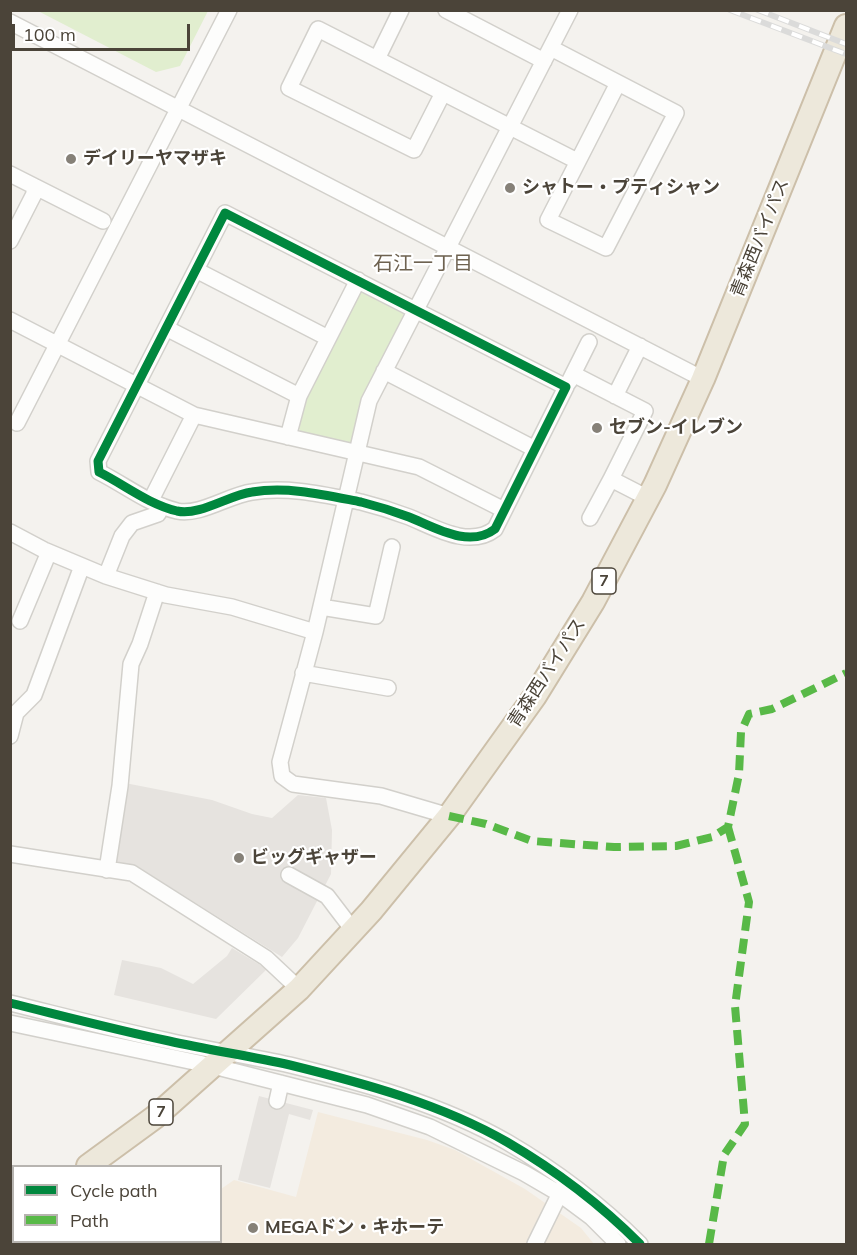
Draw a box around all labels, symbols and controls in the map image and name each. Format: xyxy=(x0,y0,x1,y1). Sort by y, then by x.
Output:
scale bar xyxy=(15,12,194,50)
text: 100 m xyxy=(23,23,76,46)
place label: デイリーヤマザキ xyxy=(83,148,227,170)
marker: デイリーヤマザキ xyxy=(64,152,78,166)
street label: 青森西バイパス xyxy=(726,176,794,300)
place label: シャトー・プティシャン xyxy=(522,177,720,199)
marker: シャトー・プティシャン xyxy=(503,181,517,195)
district label: 石江一丁目 xyxy=(373,252,473,276)
place label: セブン-イレブン xyxy=(609,417,743,439)
marker: セブン-イレブン xyxy=(590,421,604,435)
road number: 7 xyxy=(592,568,616,594)
street label: 青森西バイパス xyxy=(504,614,590,732)
place label: ビッグギャザー xyxy=(251,847,377,869)
marker: ビッグギャザー xyxy=(232,851,246,865)
road number: 7 xyxy=(149,1099,173,1125)
legend xyxy=(12,1165,222,1243)
text: Cycle path xyxy=(70,1179,157,1202)
text: Path xyxy=(70,1209,109,1232)
place label: MEGAドン・キホーテ xyxy=(265,1217,444,1239)
marker: MEGAドン・キホーテ xyxy=(246,1221,260,1235)

